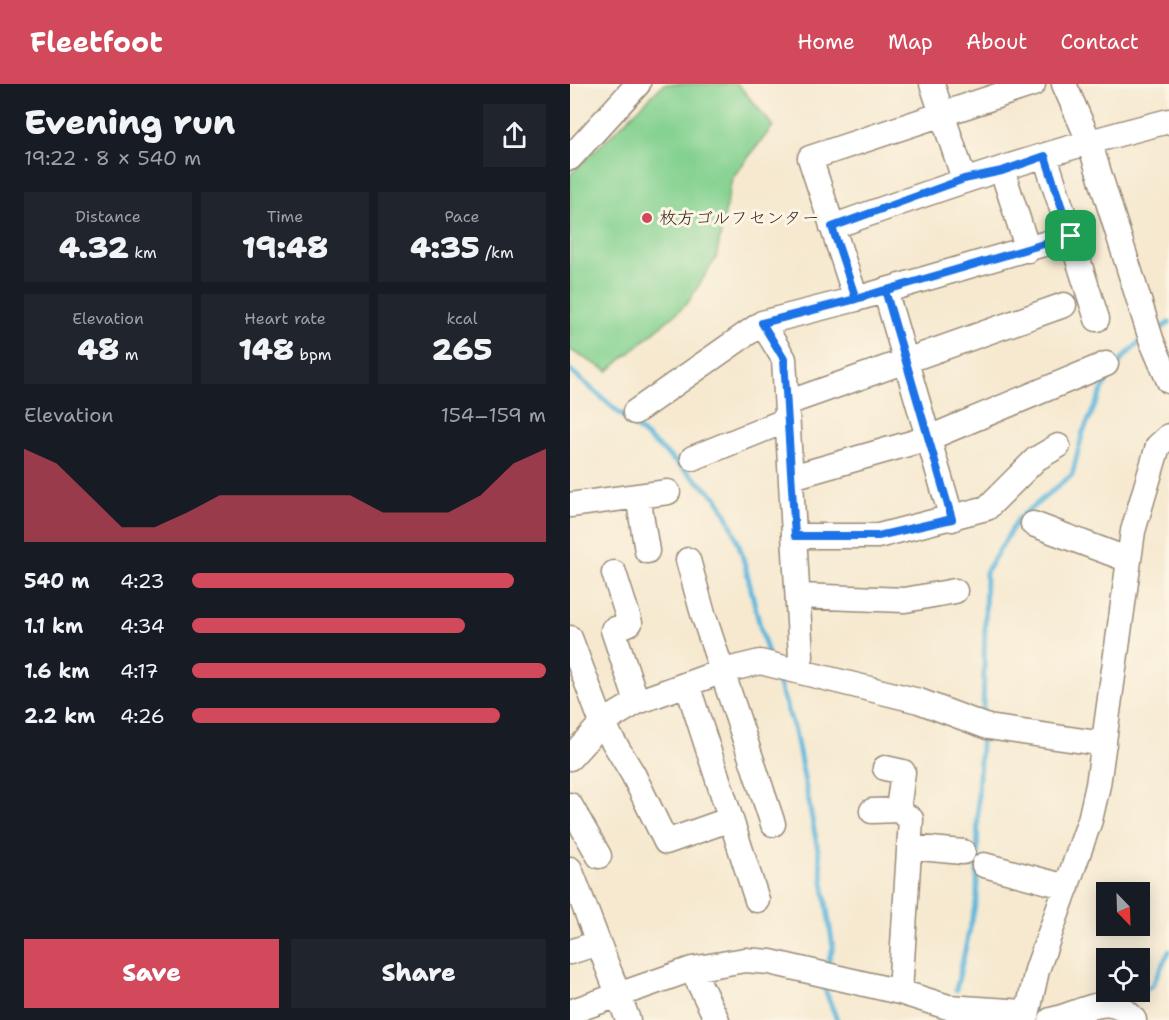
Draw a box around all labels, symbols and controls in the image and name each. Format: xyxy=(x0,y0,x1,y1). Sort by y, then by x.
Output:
text: Fleetfoot xyxy=(30,23,163,61)
text: Home xyxy=(797,28,855,56)
text: Map xyxy=(888,28,933,56)
text: About xyxy=(966,28,1027,56)
text: Contact xyxy=(1060,28,1139,56)
text: Evening run xyxy=(24,100,235,145)
button: share xyxy=(483,104,546,167)
text: 19:22 · 8 × 540 m xyxy=(24,145,201,171)
text: Distance xyxy=(75,206,141,227)
text: Time xyxy=(267,206,303,227)
text: Pace xyxy=(444,206,480,227)
place label: 枚方ゴルフセンター xyxy=(659,206,820,230)
pin xyxy=(1045,210,1096,261)
marker: 枚方ゴルフセンター xyxy=(640,211,654,225)
icon: arrive xyxy=(1054,219,1087,252)
text: 4.32 xyxy=(59,227,129,268)
text: 19:48 xyxy=(242,227,328,268)
text: 4:35 xyxy=(410,227,480,268)
text: km xyxy=(129,242,157,263)
text: /km xyxy=(480,242,514,263)
text: Elevation xyxy=(72,308,144,329)
text: Heart rate xyxy=(244,308,326,329)
text: kcal xyxy=(446,308,478,329)
text: 48 xyxy=(77,329,119,370)
text: 148 xyxy=(238,329,294,370)
text: 265 xyxy=(432,329,492,370)
text: m xyxy=(119,344,139,365)
text: bpm xyxy=(294,344,332,365)
text: Elevation xyxy=(24,402,114,428)
text: 154–159 m xyxy=(441,402,546,428)
text: 540 m xyxy=(24,568,89,594)
text: 4:23 xyxy=(120,568,165,594)
text: 1.1 km xyxy=(24,613,83,639)
text: 4:34 xyxy=(120,613,165,639)
text: 1.6 km xyxy=(24,658,90,684)
text: 4:17 xyxy=(120,658,159,684)
text: 2.2 km xyxy=(24,703,95,729)
text: 4:26 xyxy=(120,703,165,729)
north arrow xyxy=(1096,882,1150,936)
map controls xyxy=(1096,882,1150,1002)
button: Save xyxy=(24,939,279,1008)
button: Share xyxy=(291,939,546,1008)
button: locate xyxy=(1096,948,1150,1002)

